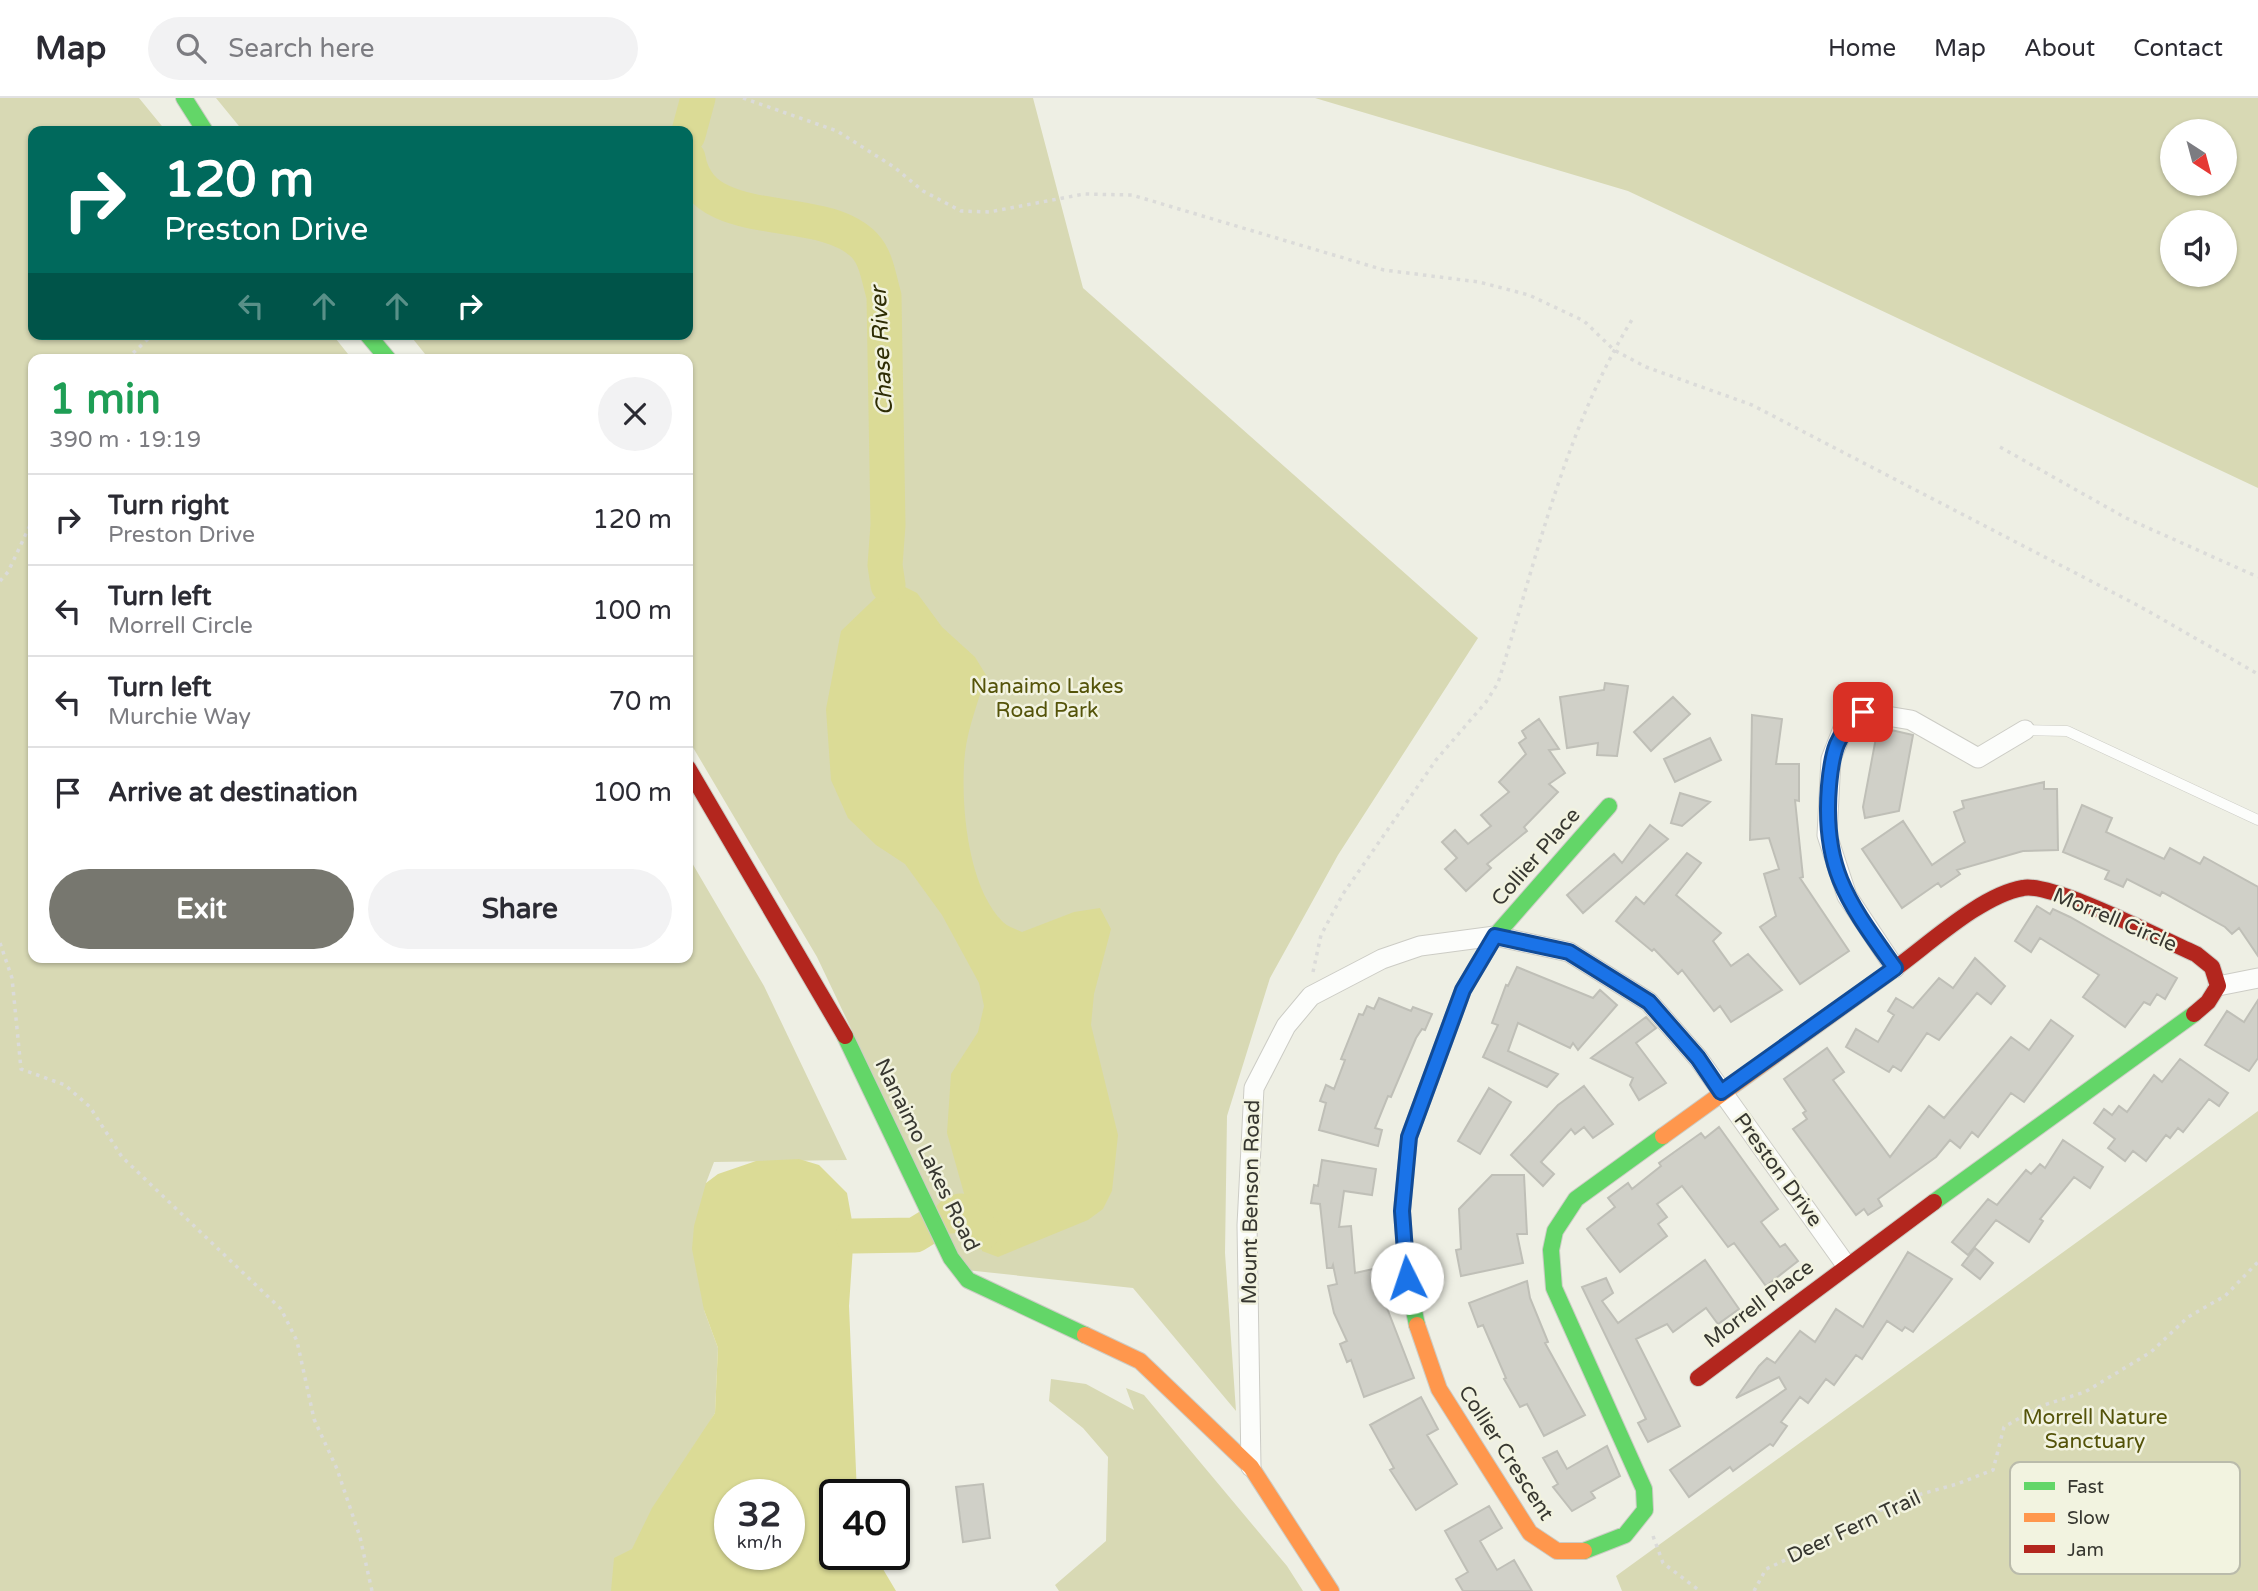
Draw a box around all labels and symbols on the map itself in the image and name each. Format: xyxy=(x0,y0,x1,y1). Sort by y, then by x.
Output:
north arrow xyxy=(2160,119,2236,196)
water label: Chase River xyxy=(864,283,899,416)
park label: Nanaimo Lakes Road Park xyxy=(970,674,1124,723)
pin xyxy=(1833,682,1893,742)
street label: Collier Place xyxy=(1487,803,1586,911)
street label: Morrell Circle xyxy=(2049,883,2181,957)
street label: Nanaimo Lakes Road xyxy=(869,1055,985,1255)
street label: Mount Benson Road xyxy=(1237,1100,1265,1304)
street label: Preston Drive xyxy=(1728,1108,1828,1232)
position arrow xyxy=(1370,1241,1444,1315)
street label: Morrell Place xyxy=(1699,1255,1819,1353)
street label: Collier Crescent xyxy=(1453,1381,1559,1525)
park label: Morrell Nature Sanctuary xyxy=(2022,1405,2168,1454)
legend xyxy=(2010,1462,2240,1574)
text: Fast xyxy=(2067,1476,2104,1498)
speed limit sign: 40 xyxy=(819,1479,910,1570)
street label: Deer Fern Trail xyxy=(1783,1485,1925,1569)
text: Slow xyxy=(2067,1507,2110,1529)
text: Jam xyxy=(2067,1539,2104,1561)

